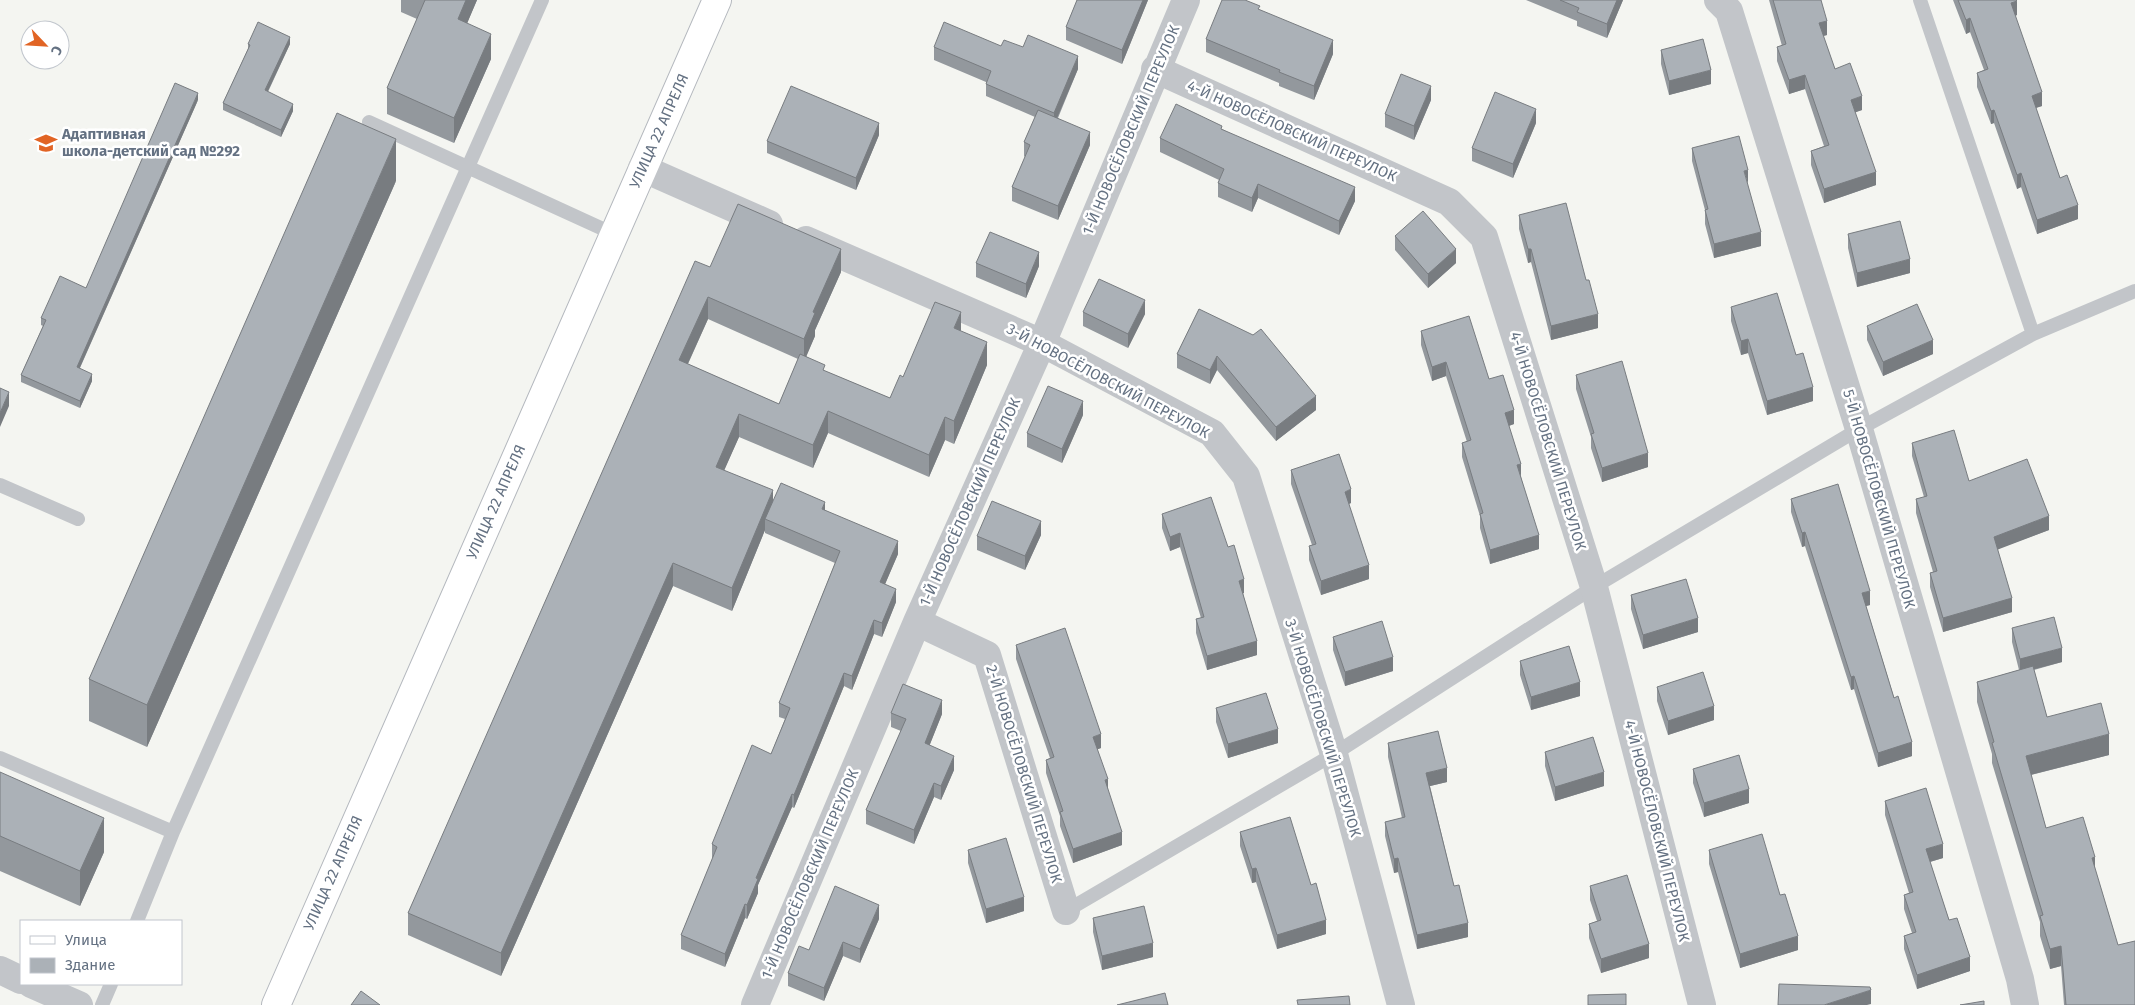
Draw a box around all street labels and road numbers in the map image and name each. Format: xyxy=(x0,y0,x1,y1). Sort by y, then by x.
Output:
street label: 1-Й НОВОСЁЛОВСКИЙ ПЕРЕУЛОК xyxy=(1079,22,1184,238)
street label: УЛИЦА 22 АПРЕЛЯ xyxy=(626,71,692,191)
street label: 4-Й НОВОСЁЛОВСКИЙ ПЕРЕУЛОК xyxy=(1184,76,1400,186)
street label: 3-Й НОВОСЁЛОВСКИЙ ПЕРЕУЛОК xyxy=(1004,320,1213,442)
street label: 4-Й НОВОСЁЛОВСКИЙ ПЕРЕУЛОК xyxy=(1506,330,1590,553)
street label: 5-Й НОВОСЁЛОВСКИЙ ПЕРЕУЛОК xyxy=(1839,387,1919,611)
street label: 1-Й НОВОСЁЛОВСКИЙ ПЕРЕУЛОК xyxy=(916,395,1024,609)
street label: УЛИЦА 22 АПРЕЛЯ xyxy=(463,442,529,562)
street label: 3-Й НОВОСЁЛОВСКИЙ ПЕРЕУЛОК xyxy=(1281,617,1365,839)
street label: 2-Й НОВОСЁЛОВСКИЙ ПЕРЕУЛОК xyxy=(982,663,1066,885)
street label: 4-Й НОВОСЁЛОВСКИЙ ПЕРЕУЛОК xyxy=(1621,718,1693,944)
street label: 1-Й НОВОСЁЛОВСКИЙ ПЕРЕУЛОК xyxy=(758,766,863,982)
street label: УЛИЦА 22 АПРЕЛЯ xyxy=(300,813,366,933)

